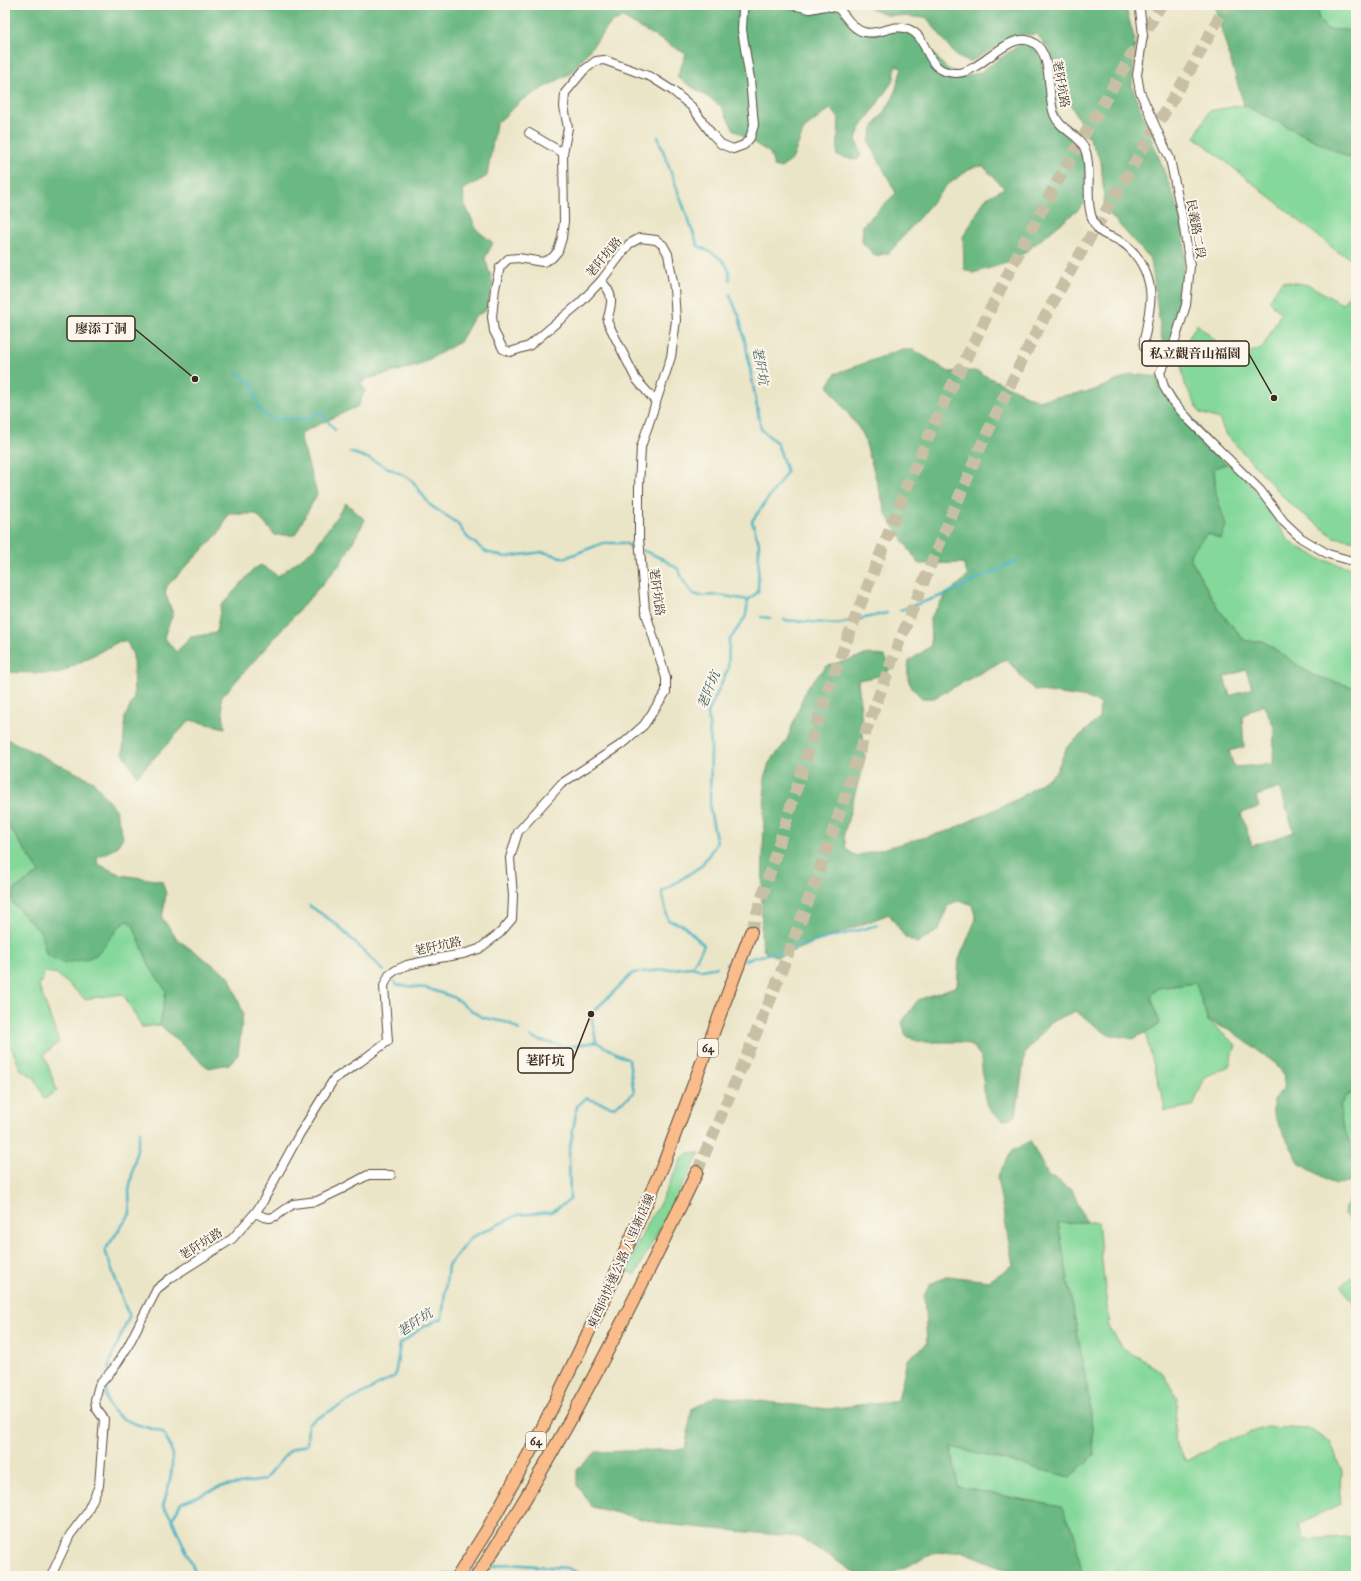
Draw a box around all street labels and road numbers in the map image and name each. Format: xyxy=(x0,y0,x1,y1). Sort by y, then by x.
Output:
street label: 荖阡坑路 xyxy=(1050,59,1072,109)
street label: 民義路二段 xyxy=(1184,198,1208,260)
street label: 荖阡坑路 xyxy=(583,234,625,280)
street label: 荖阡坑路 xyxy=(647,567,667,617)
street label: 荖阡坑路 xyxy=(413,934,463,958)
road number: 64 xyxy=(698,1039,718,1057)
street label: 東西向快速公路 八里新店線 xyxy=(585,1191,657,1331)
street label: 荖阡坑路 xyxy=(177,1225,225,1263)
road number: 64 xyxy=(526,1432,546,1450)

